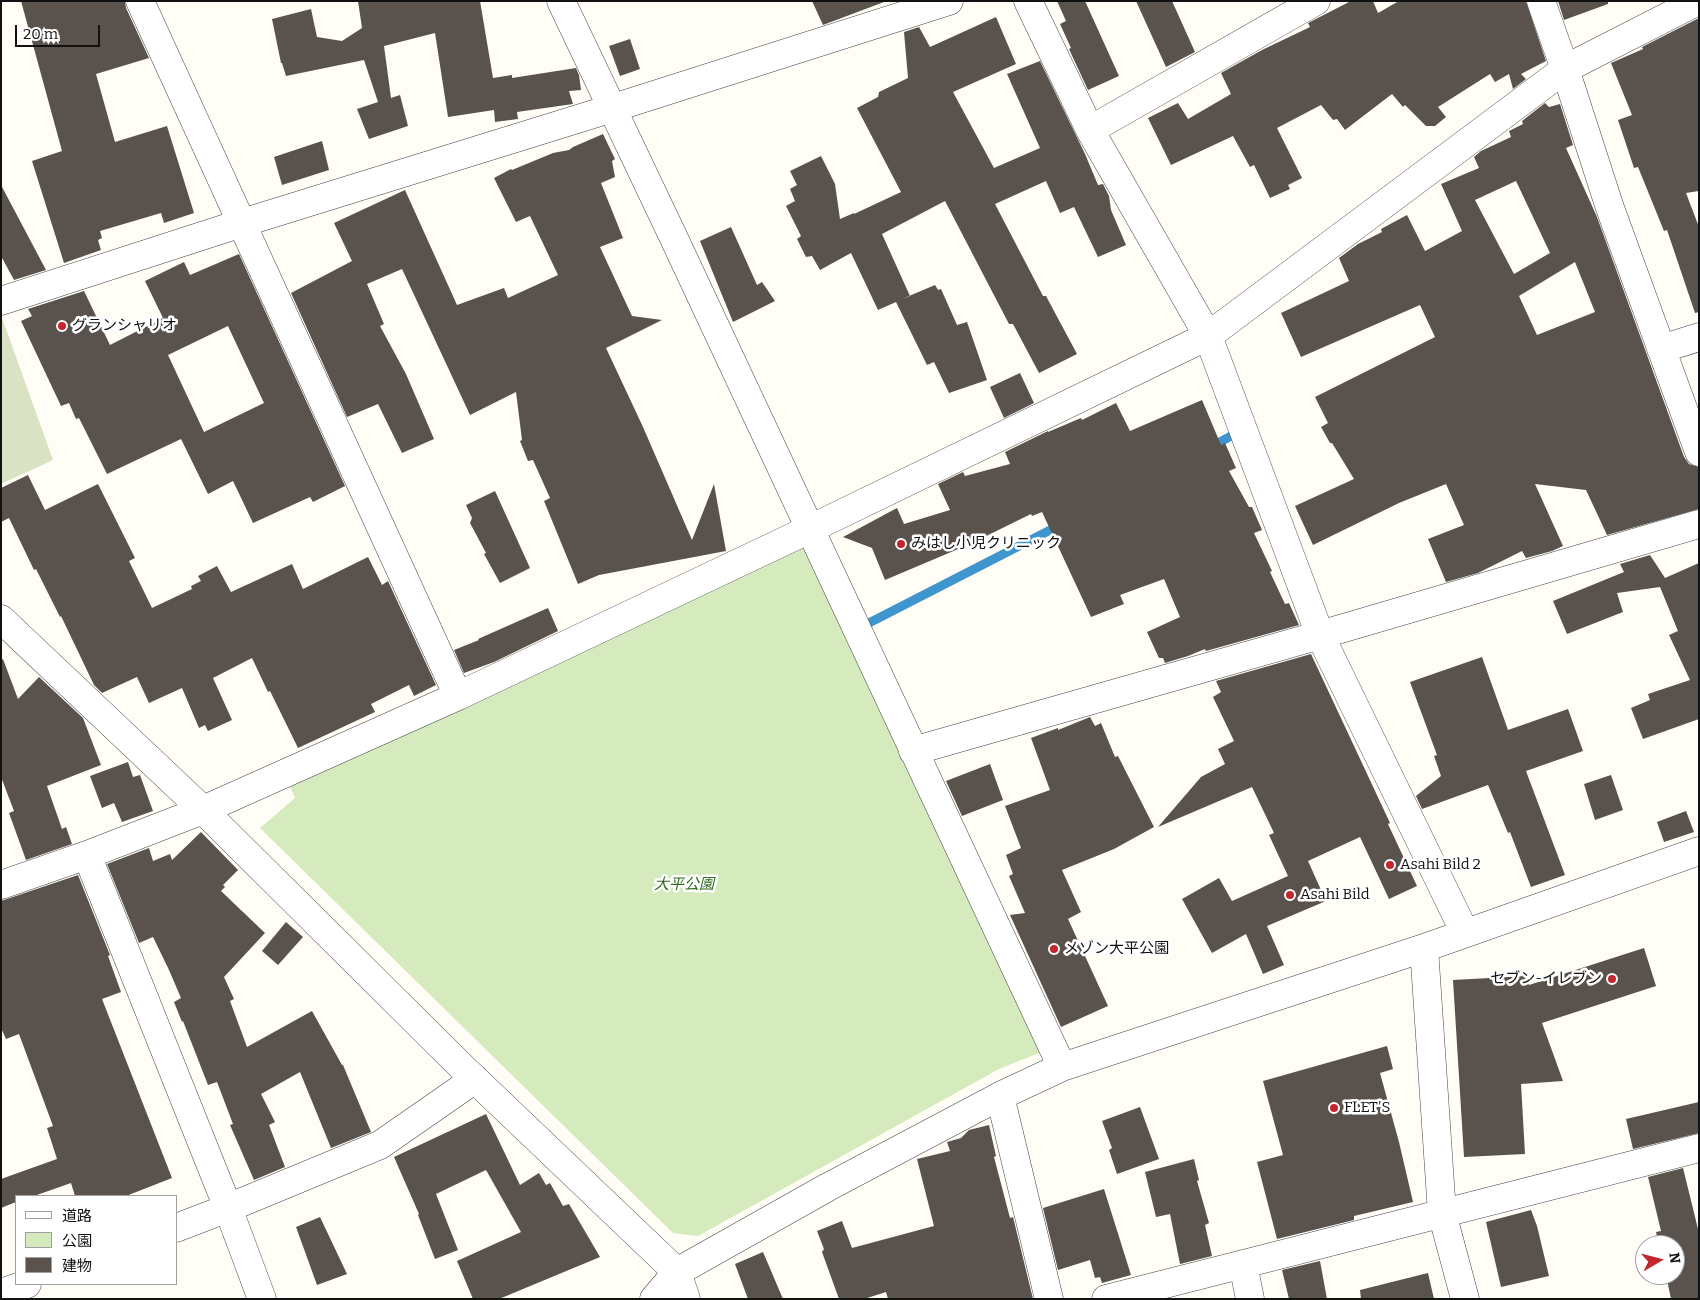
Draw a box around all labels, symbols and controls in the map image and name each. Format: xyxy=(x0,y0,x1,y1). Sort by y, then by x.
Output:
scale bar xyxy=(18,15,102,47)
text: 20 m xyxy=(23,25,58,43)
place label: グランシャリオ xyxy=(72,317,177,335)
marker: グランシャリオ xyxy=(56,320,68,332)
place label: みはし小児クリニック xyxy=(911,535,1061,553)
marker: みはし小児クリニック xyxy=(895,538,907,550)
place label: Asahi Bild 2 xyxy=(1400,856,1481,874)
marker: Asahi Bild 2 xyxy=(1384,859,1396,871)
park label: 大平公園 xyxy=(654,876,714,894)
place label: Asahi Bild xyxy=(1300,886,1370,904)
marker: Asahi Bild xyxy=(1284,889,1296,901)
place label: メゾン大平公園 xyxy=(1064,940,1169,958)
marker: メゾン大平公園 xyxy=(1048,943,1060,955)
place label: セブン-イレブン xyxy=(1490,970,1602,988)
marker: セブン-イレブン xyxy=(1606,973,1618,985)
place label: FLET'S xyxy=(1344,1099,1391,1117)
marker: FLET'S xyxy=(1328,1102,1340,1114)
legend xyxy=(15,1195,178,1285)
text: 道路 xyxy=(62,1207,92,1225)
text: 公園 xyxy=(62,1232,92,1250)
north arrow xyxy=(1635,1235,1685,1285)
text: N xyxy=(1665,1251,1684,1265)
text: 建物 xyxy=(62,1257,92,1275)

